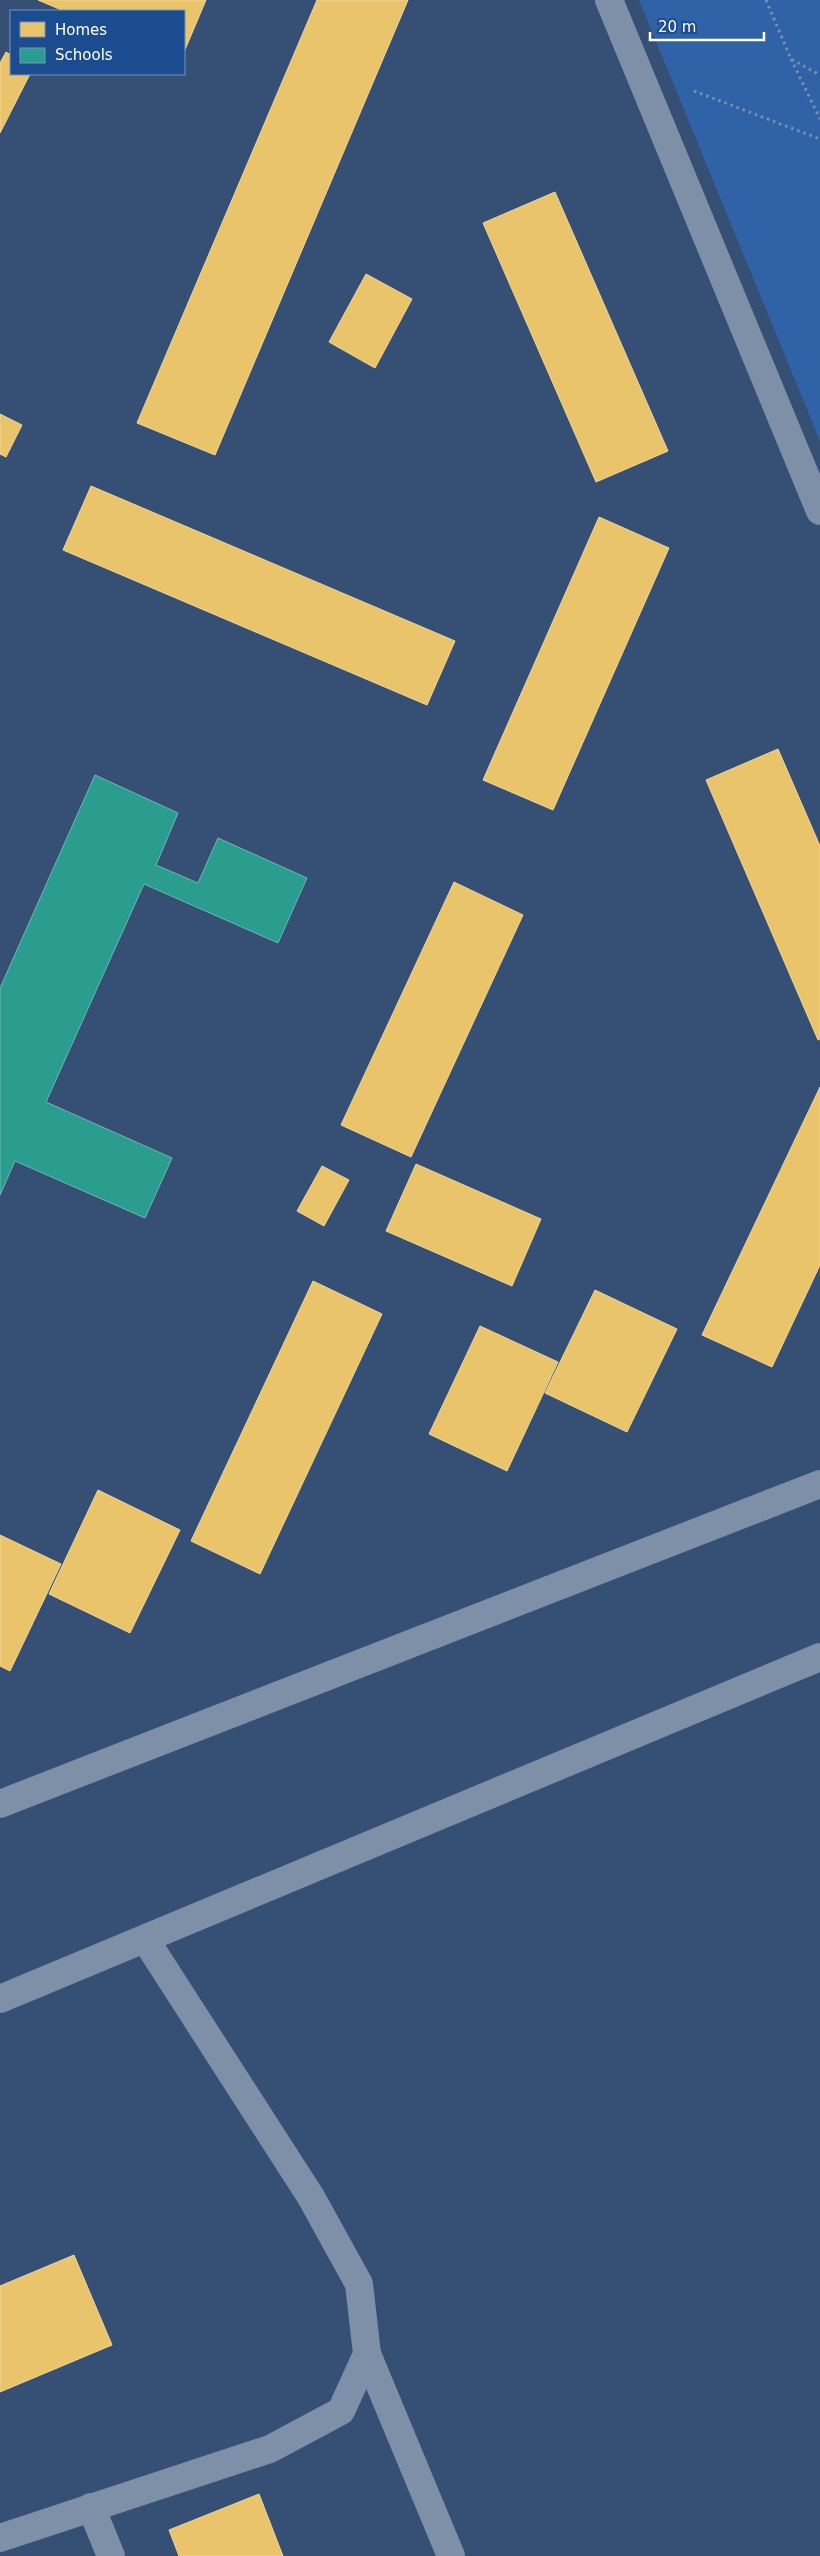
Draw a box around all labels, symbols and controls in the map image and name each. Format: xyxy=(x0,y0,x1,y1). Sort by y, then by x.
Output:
legend xyxy=(10,10,185,75)
scale bar xyxy=(650,10,764,42)
text: 20 m xyxy=(658,18,696,36)
text: Homes xyxy=(55,21,107,39)
text: Schools xyxy=(55,46,113,64)

